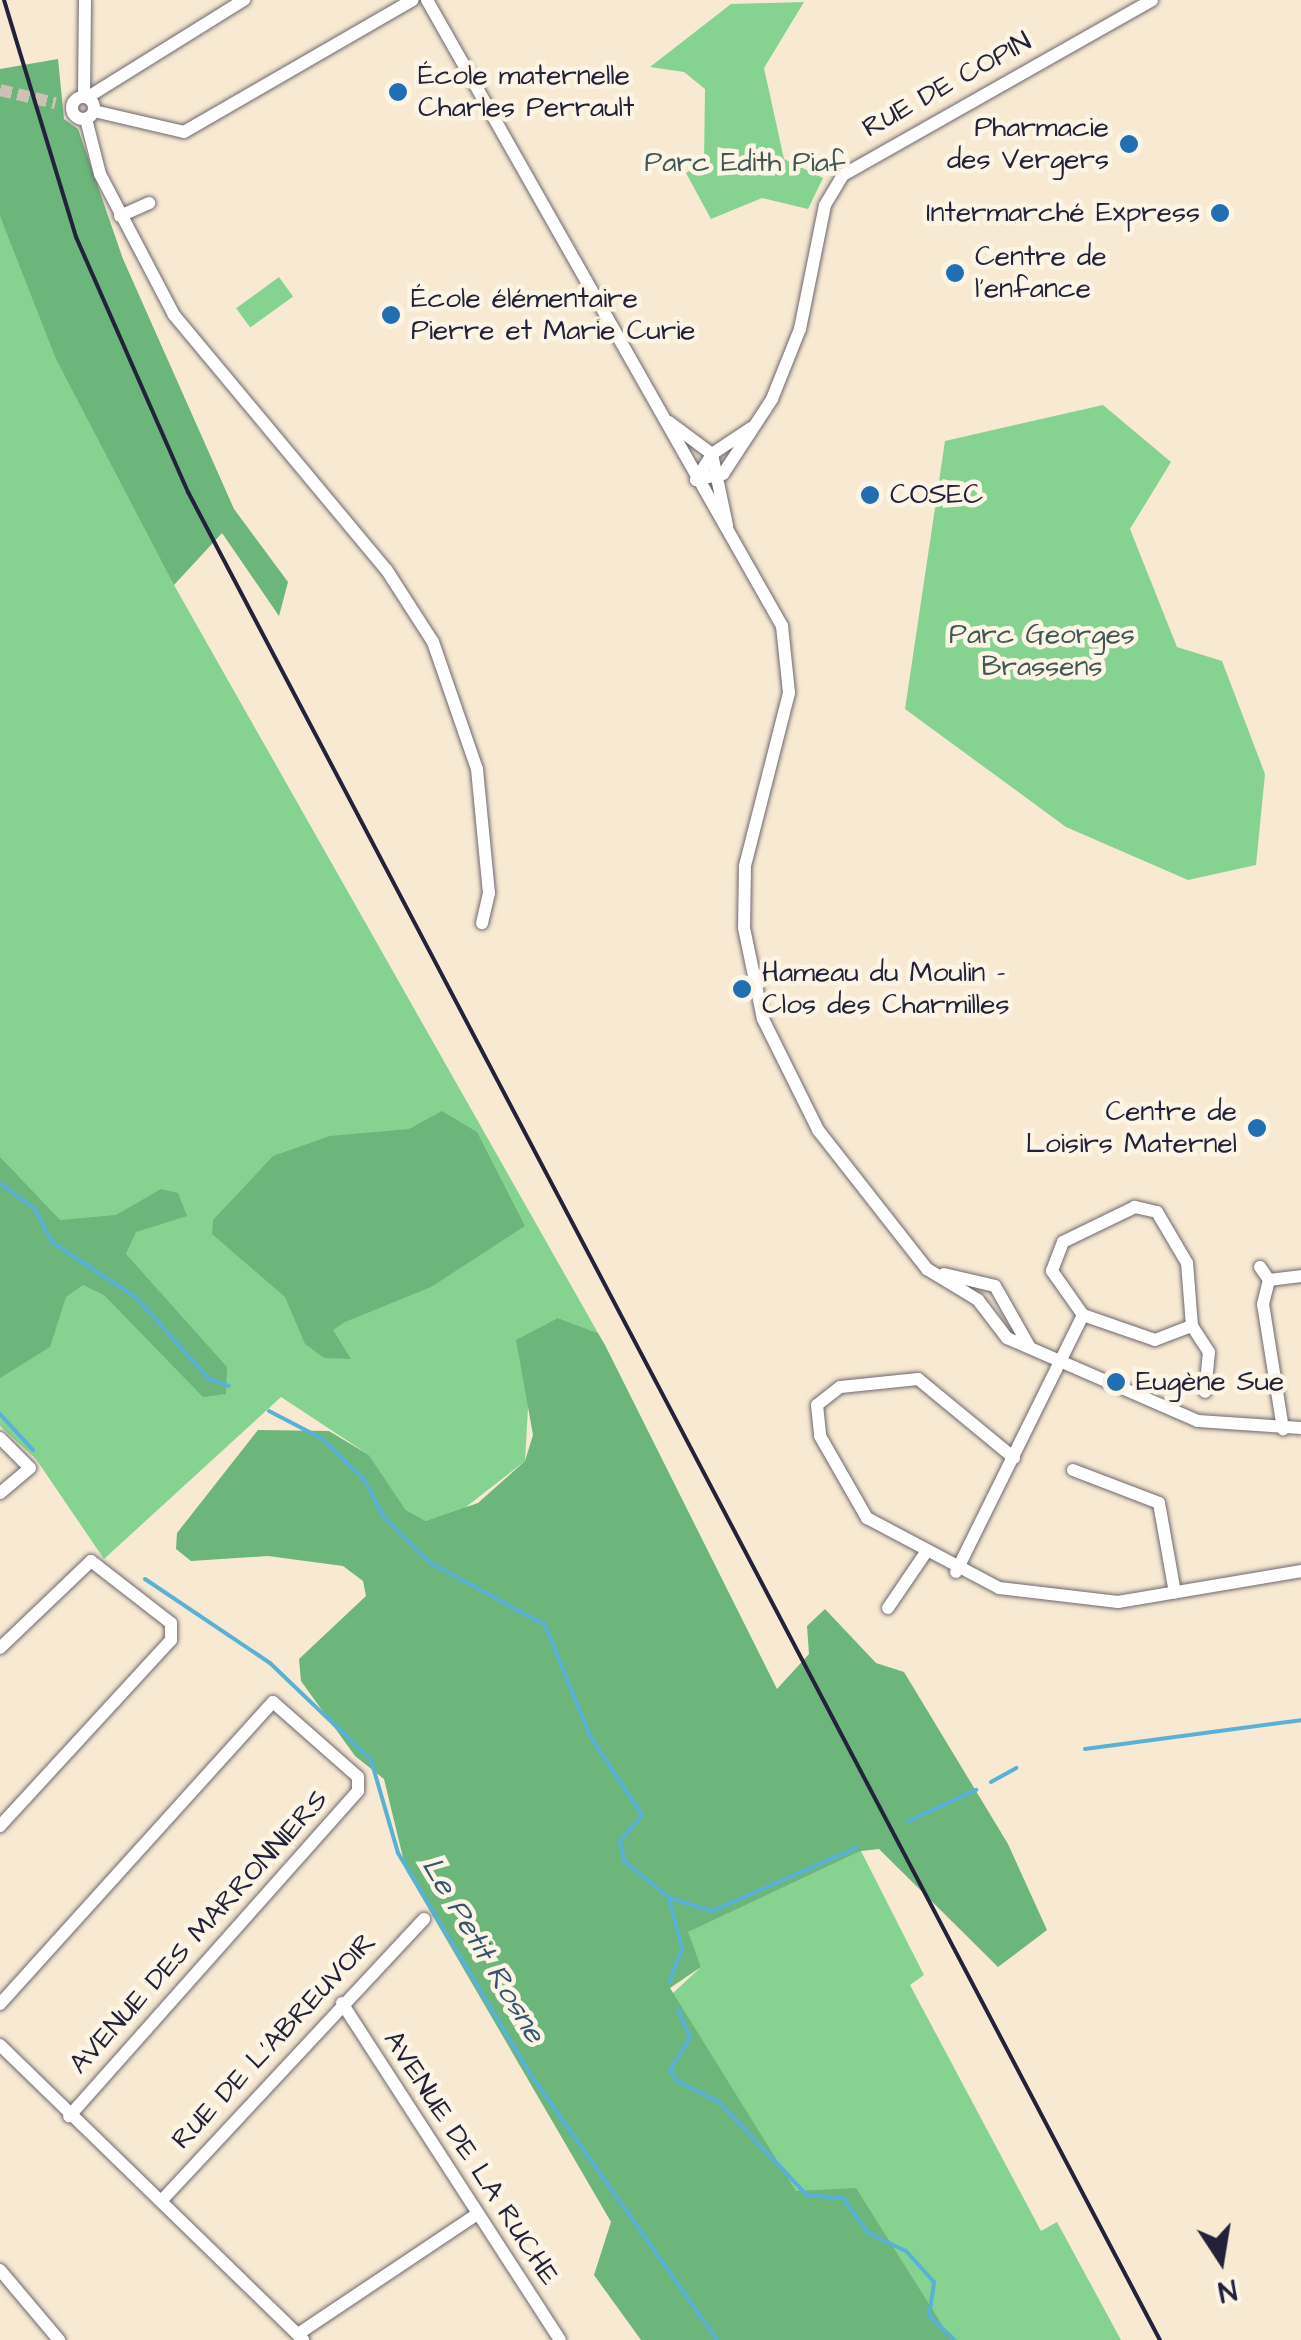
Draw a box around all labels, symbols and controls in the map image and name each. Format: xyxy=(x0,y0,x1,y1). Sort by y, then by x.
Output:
street label: RUE DE COPIN xyxy=(857,25,1037,145)
place label: École maternelle Charles Perrault xyxy=(418,59,634,125)
marker: École maternelle Charles Perrault xyxy=(387,81,409,103)
place label: Pharmacie des Vergers xyxy=(947,111,1109,177)
marker: Pharmacie des Vergers xyxy=(1118,133,1140,155)
park label: Parc Edith Piaf xyxy=(644,146,846,180)
place label: Intermarché Express xyxy=(926,196,1200,230)
marker: Intermarché Express xyxy=(1209,202,1231,224)
place label: Centre de l'enfance xyxy=(975,240,1107,306)
marker: Centre de l'enfance xyxy=(944,262,966,284)
place label: École élémentaire Pierre et Marie Curie xyxy=(411,282,696,348)
marker: École élémentaire Pierre et Marie Curie xyxy=(380,304,402,326)
place label: COSEC xyxy=(890,478,983,512)
marker: COSEC xyxy=(859,484,881,506)
park label: Parc Georges Brassens xyxy=(949,618,1135,684)
place label: Hameau du Moulin - Clos des Charmilles xyxy=(762,956,1009,1022)
marker: Hameau du Moulin - Clos des Charmilles xyxy=(731,978,753,1000)
place label: Centre de Loisirs Maternel xyxy=(1026,1095,1237,1161)
marker: Centre de Loisirs Maternel xyxy=(1246,1117,1268,1139)
place label: Eugène Sue xyxy=(1136,1365,1284,1399)
marker: Eugène Sue xyxy=(1105,1371,1127,1393)
street label: AVENUE DES MARRONNIERS xyxy=(62,1783,336,2081)
water label: Le Petit Rosne xyxy=(414,1851,552,2049)
street label: RUE DE L'ABREUVOIR xyxy=(165,1926,383,2156)
street label: AVENUE DE LA RUCHE xyxy=(376,2024,566,2292)
north arrow xyxy=(1171,2210,1271,2310)
text: N xyxy=(1215,2269,1240,2311)

